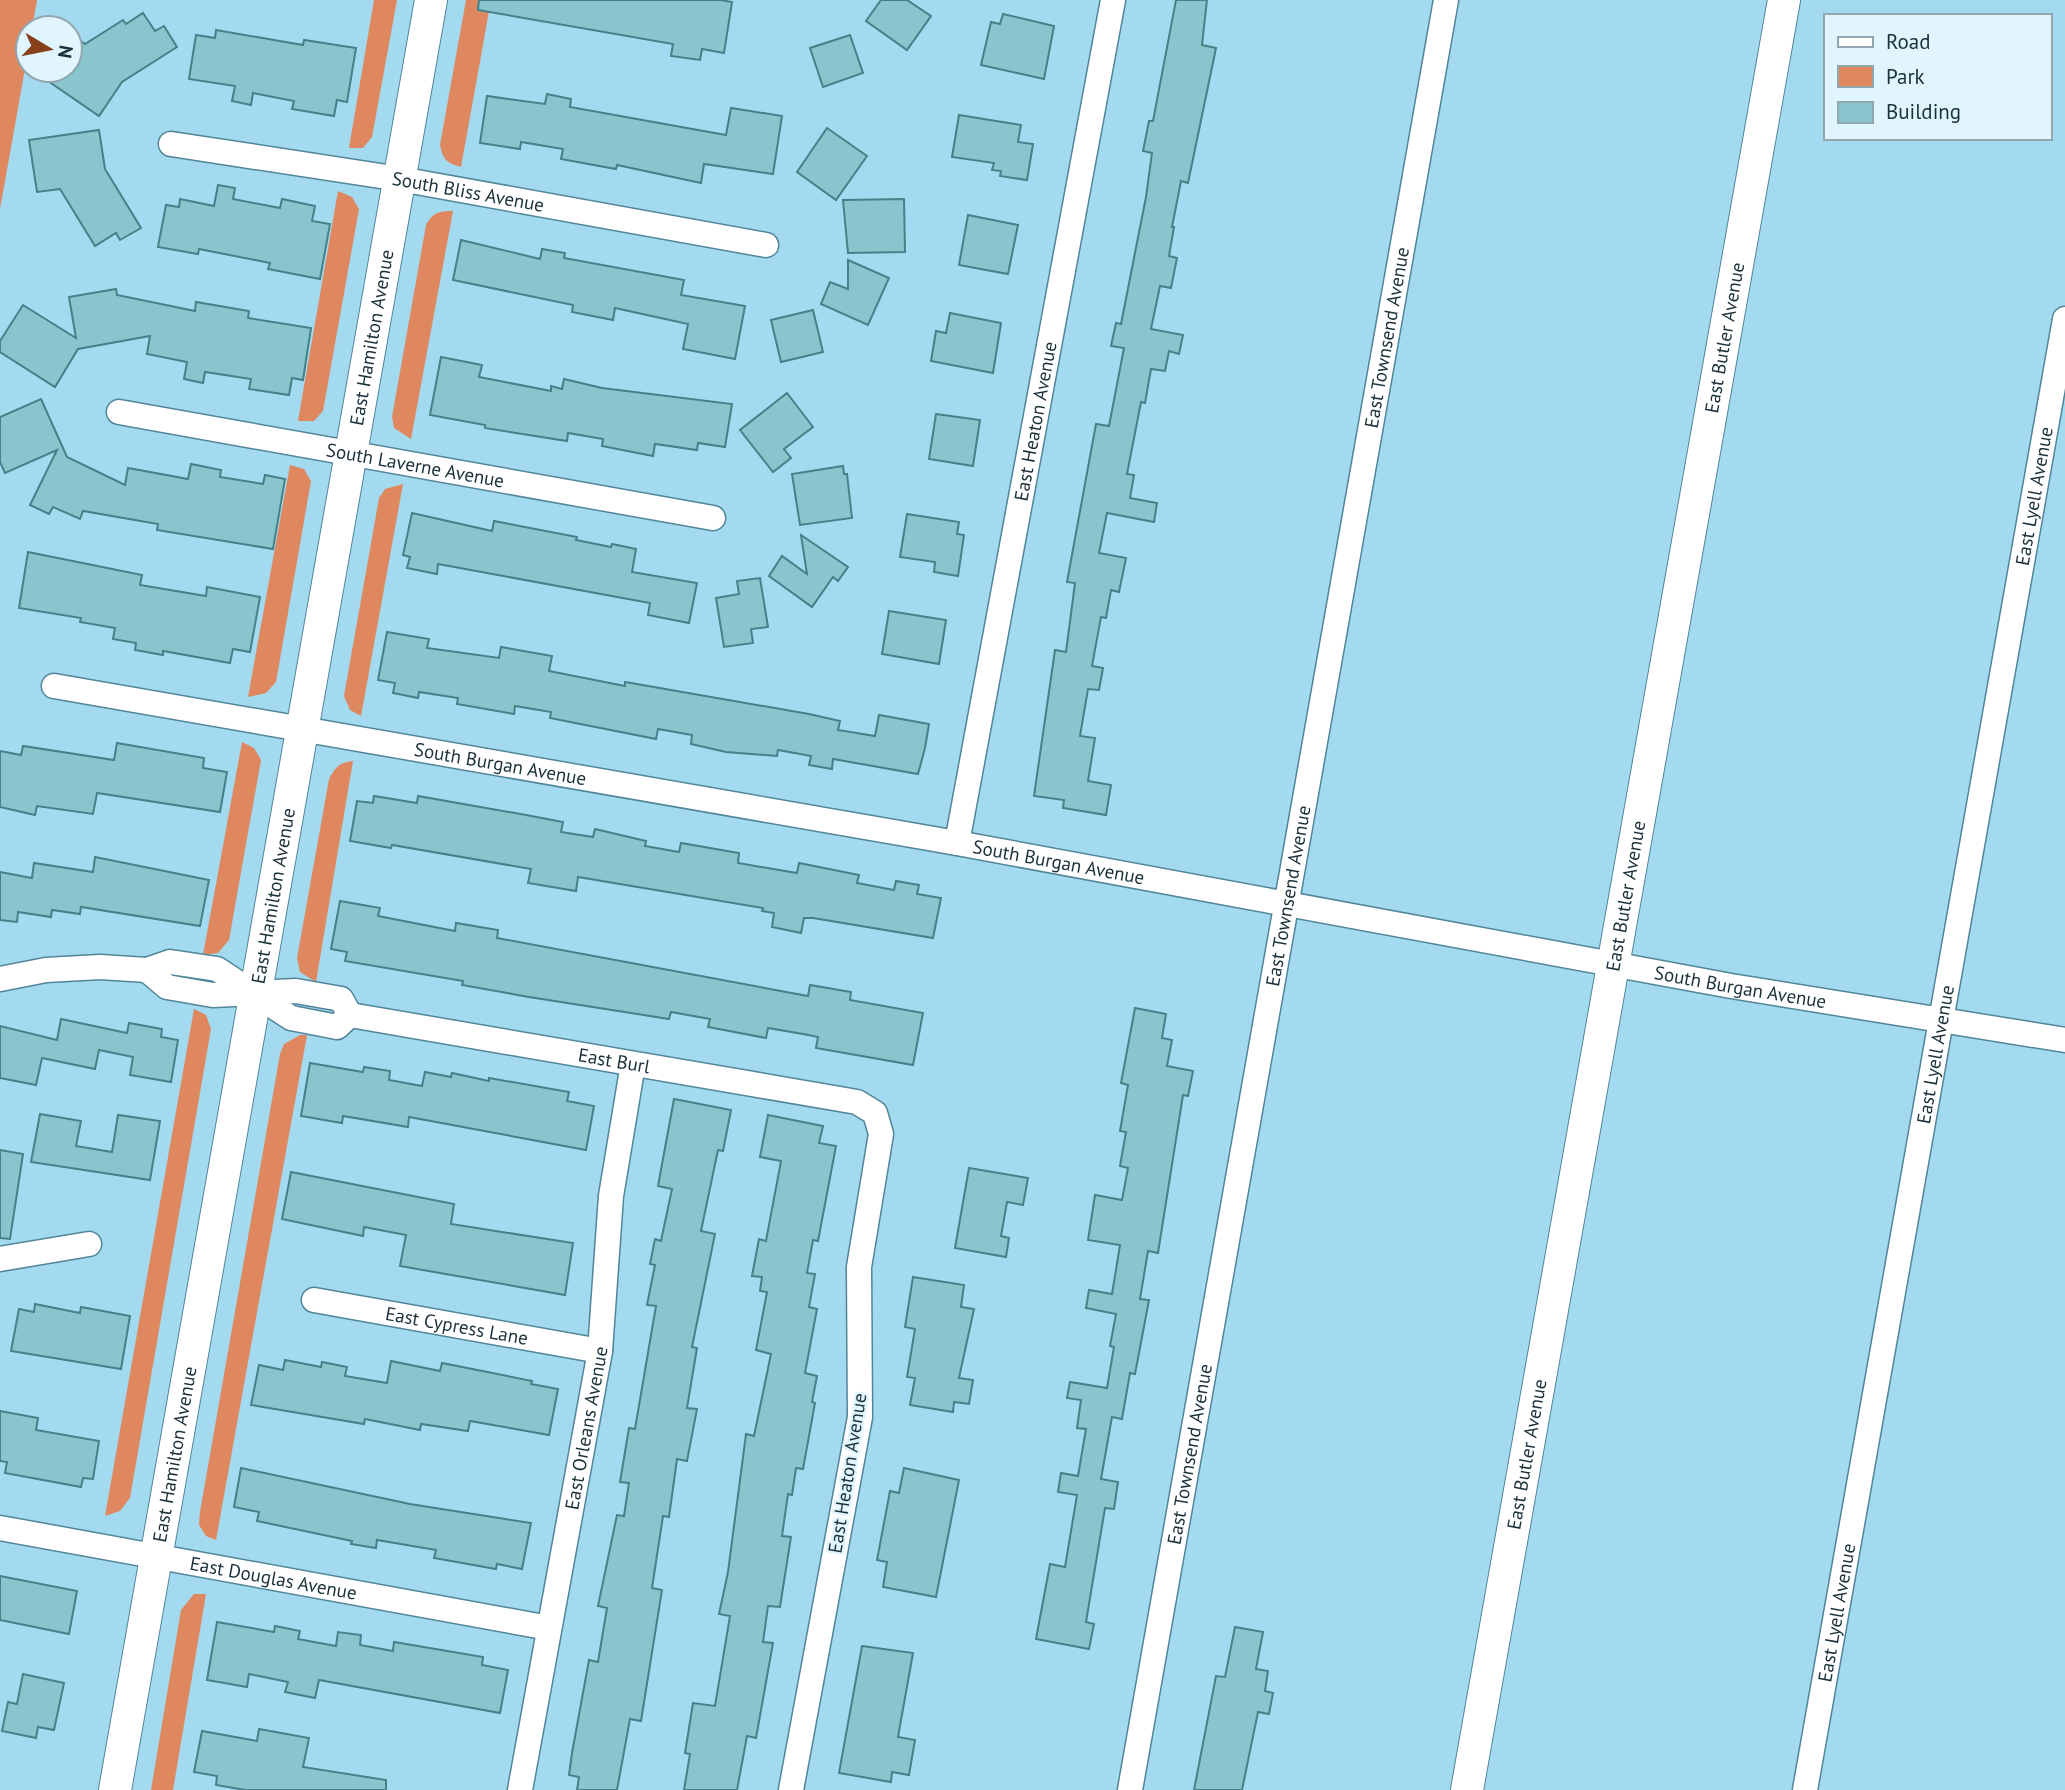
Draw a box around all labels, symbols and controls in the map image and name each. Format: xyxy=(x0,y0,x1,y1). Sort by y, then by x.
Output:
north arrow xyxy=(14,14,84,84)
legend xyxy=(1824,14,2051,140)
text: Road xyxy=(1886,28,1930,55)
text: N xyxy=(53,44,79,60)
text: Park xyxy=(1886,63,1925,90)
text: Building xyxy=(1886,98,1961,125)
street label: South Bliss Avenue xyxy=(391,166,546,217)
street label: East Townsend Avenue xyxy=(1359,245,1414,430)
street label: East Hamilton Avenue xyxy=(344,248,399,427)
street label: East Butler Avenue xyxy=(1699,260,1749,415)
street label: East Heaton Avenue xyxy=(1009,339,1062,503)
street label: East Lyell Avenue xyxy=(2010,425,2058,567)
street label: South Laverne Avenue xyxy=(324,437,506,493)
street label: South Burgan Avenue xyxy=(412,737,588,790)
street label: East Townsend Avenue xyxy=(1260,804,1316,988)
street label: East Hamilton Avenue xyxy=(246,806,300,986)
street label: East Butler Avenue xyxy=(1600,819,1650,973)
street label: South Burgan Avenue xyxy=(971,834,1147,889)
street label: South Burgan Avenue xyxy=(1652,960,1828,1013)
street label: East Lyell Avenue xyxy=(1911,983,1959,1126)
street label: East Burl xyxy=(576,1042,652,1078)
street label: East Cypress Lane xyxy=(384,1301,530,1350)
street label: East Orleans Avenue xyxy=(559,1344,613,1512)
street label: East Townsend Avenue xyxy=(1162,1362,1217,1546)
street label: East Hamilton Avenue xyxy=(147,1364,202,1544)
street label: East Butler Avenue xyxy=(1501,1377,1552,1531)
street label: East Heaton Avenue xyxy=(823,1391,871,1555)
street label: East Lyell Avenue xyxy=(1812,1542,1860,1684)
street label: East Douglas Avenue xyxy=(188,1551,359,1605)

